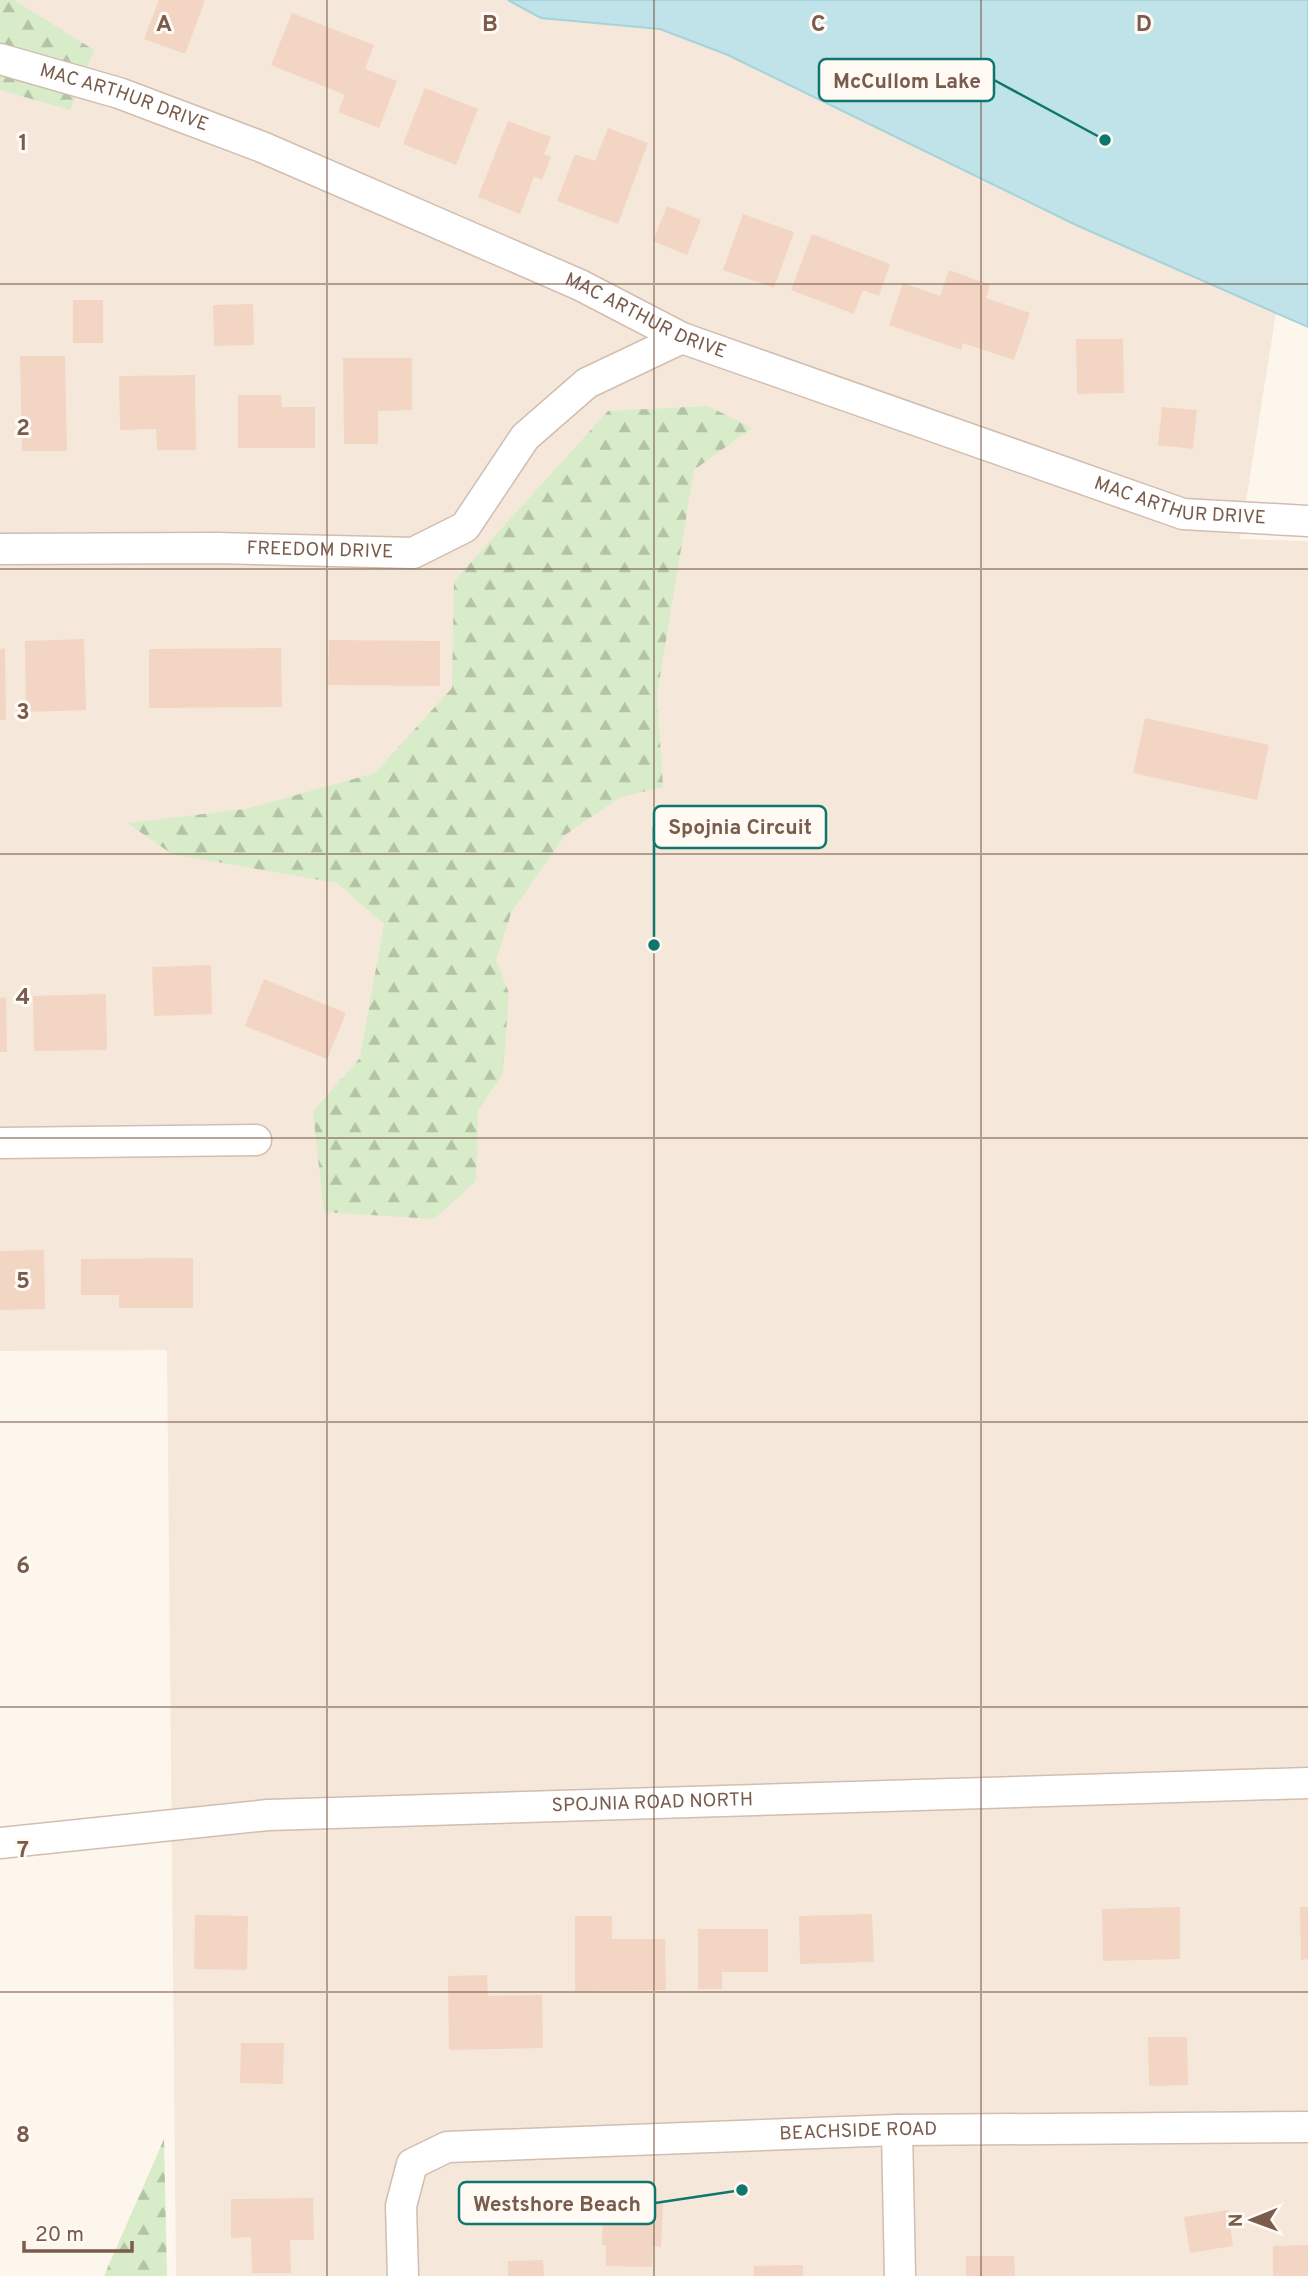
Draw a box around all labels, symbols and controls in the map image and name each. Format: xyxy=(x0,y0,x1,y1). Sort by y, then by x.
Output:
text: A xyxy=(156,11,172,40)
text: B xyxy=(482,11,498,40)
text: C xyxy=(811,11,825,40)
text: D xyxy=(1136,11,1152,40)
street label: MAC ARTHUR DRIVE xyxy=(37,59,212,138)
callout: McCullom Lake xyxy=(819,59,994,101)
text: McCullom Lake xyxy=(833,69,981,96)
text: 1 xyxy=(18,130,28,159)
street label: MAC ARTHUR DRIVE xyxy=(561,268,729,365)
text: 2 xyxy=(16,415,30,444)
street label: MAC ARTHUR DRIVE xyxy=(1091,472,1267,531)
street label: FREEDOM DRIVE xyxy=(246,537,394,564)
text: 3 xyxy=(16,699,30,728)
callout: Spojnia Circuit xyxy=(654,806,826,848)
text: Spojnia Circuit xyxy=(668,815,812,842)
text: 4 xyxy=(16,984,30,1013)
text: 5 xyxy=(16,1268,30,1297)
text: 6 xyxy=(16,1553,30,1582)
street label: SPOJNIA ROAD NORTH xyxy=(551,1788,753,1818)
text: 7 xyxy=(17,1837,29,1866)
street label: BEACHSIDE ROAD xyxy=(779,2118,937,2146)
text: 8 xyxy=(16,2122,30,2151)
callout: Westshore Beach xyxy=(459,2182,655,2224)
north arrow xyxy=(1217,2185,1287,2255)
text: Westshore Beach xyxy=(473,2192,641,2219)
scale bar xyxy=(24,2210,133,2254)
text: N xyxy=(1225,2213,1249,2227)
text: 20 m xyxy=(35,2222,84,2249)

